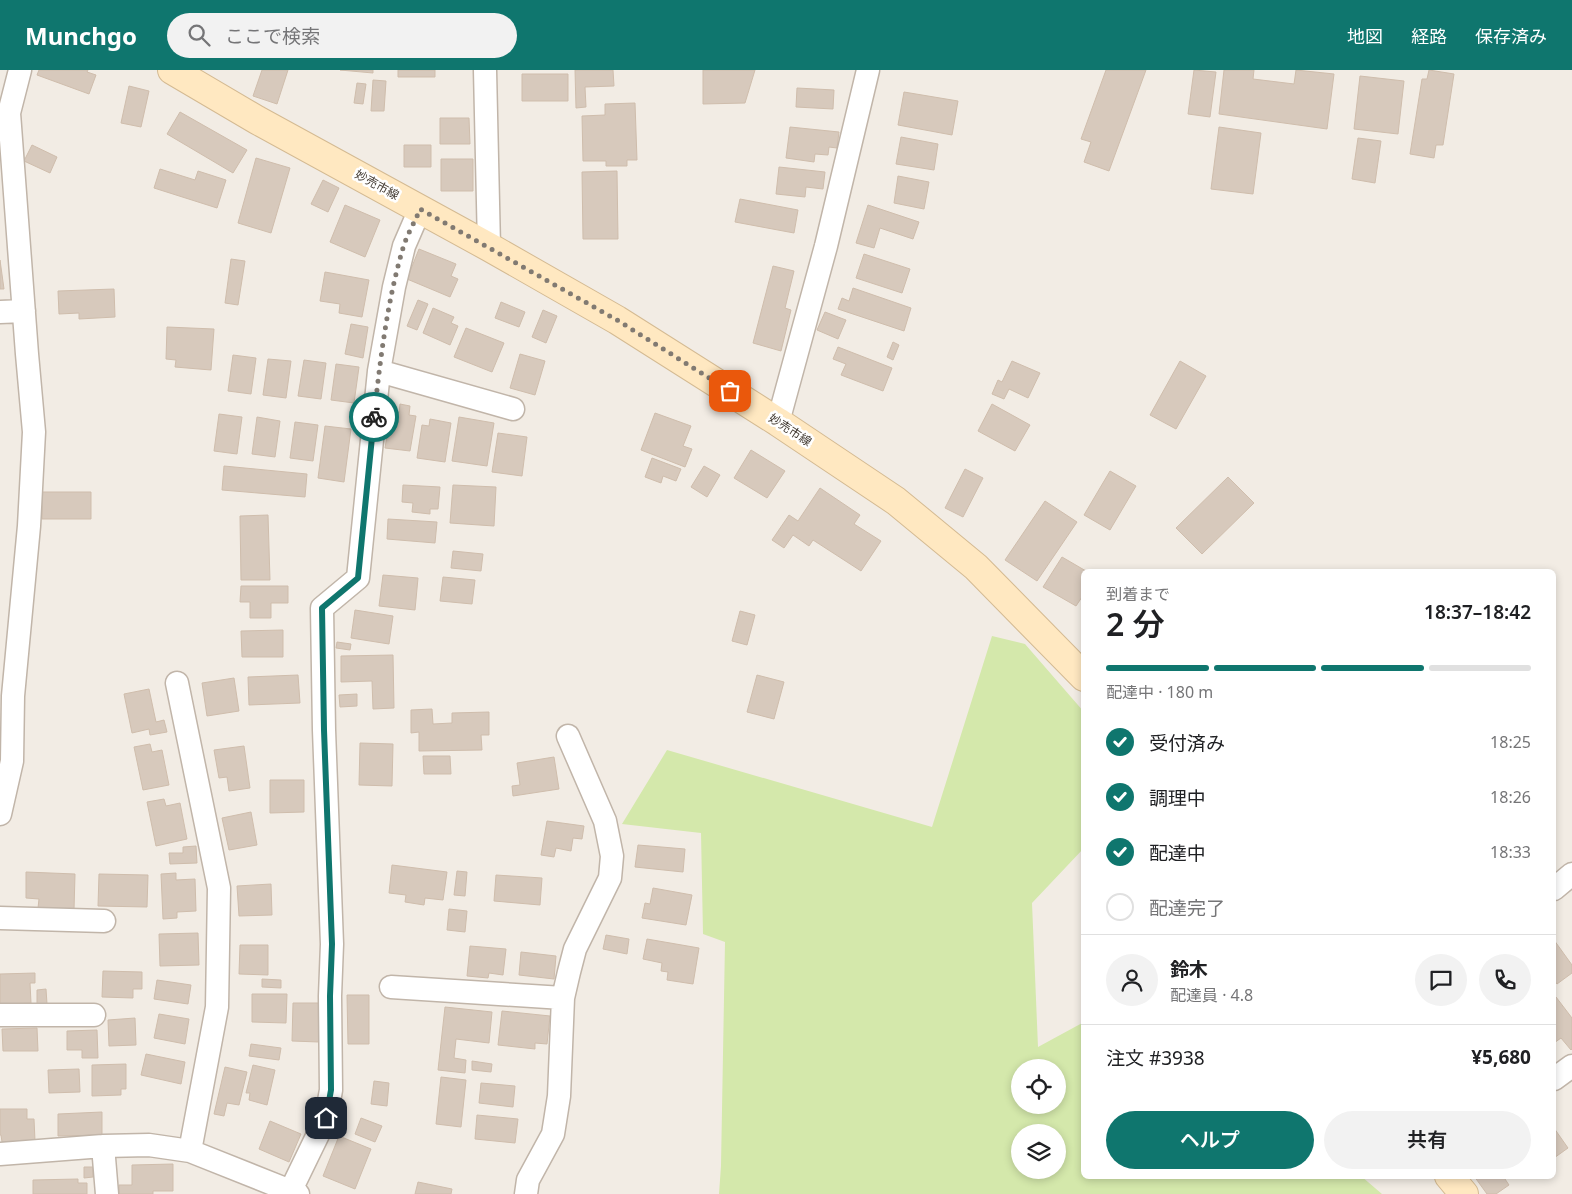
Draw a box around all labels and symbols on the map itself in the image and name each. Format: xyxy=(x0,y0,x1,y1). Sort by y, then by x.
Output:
street label: 妙売市線 xyxy=(352,165,402,204)
pin xyxy=(709,370,751,412)
courier xyxy=(349,392,399,442)
street label: 妙売市線 xyxy=(766,409,815,450)
pin xyxy=(305,1097,347,1139)

